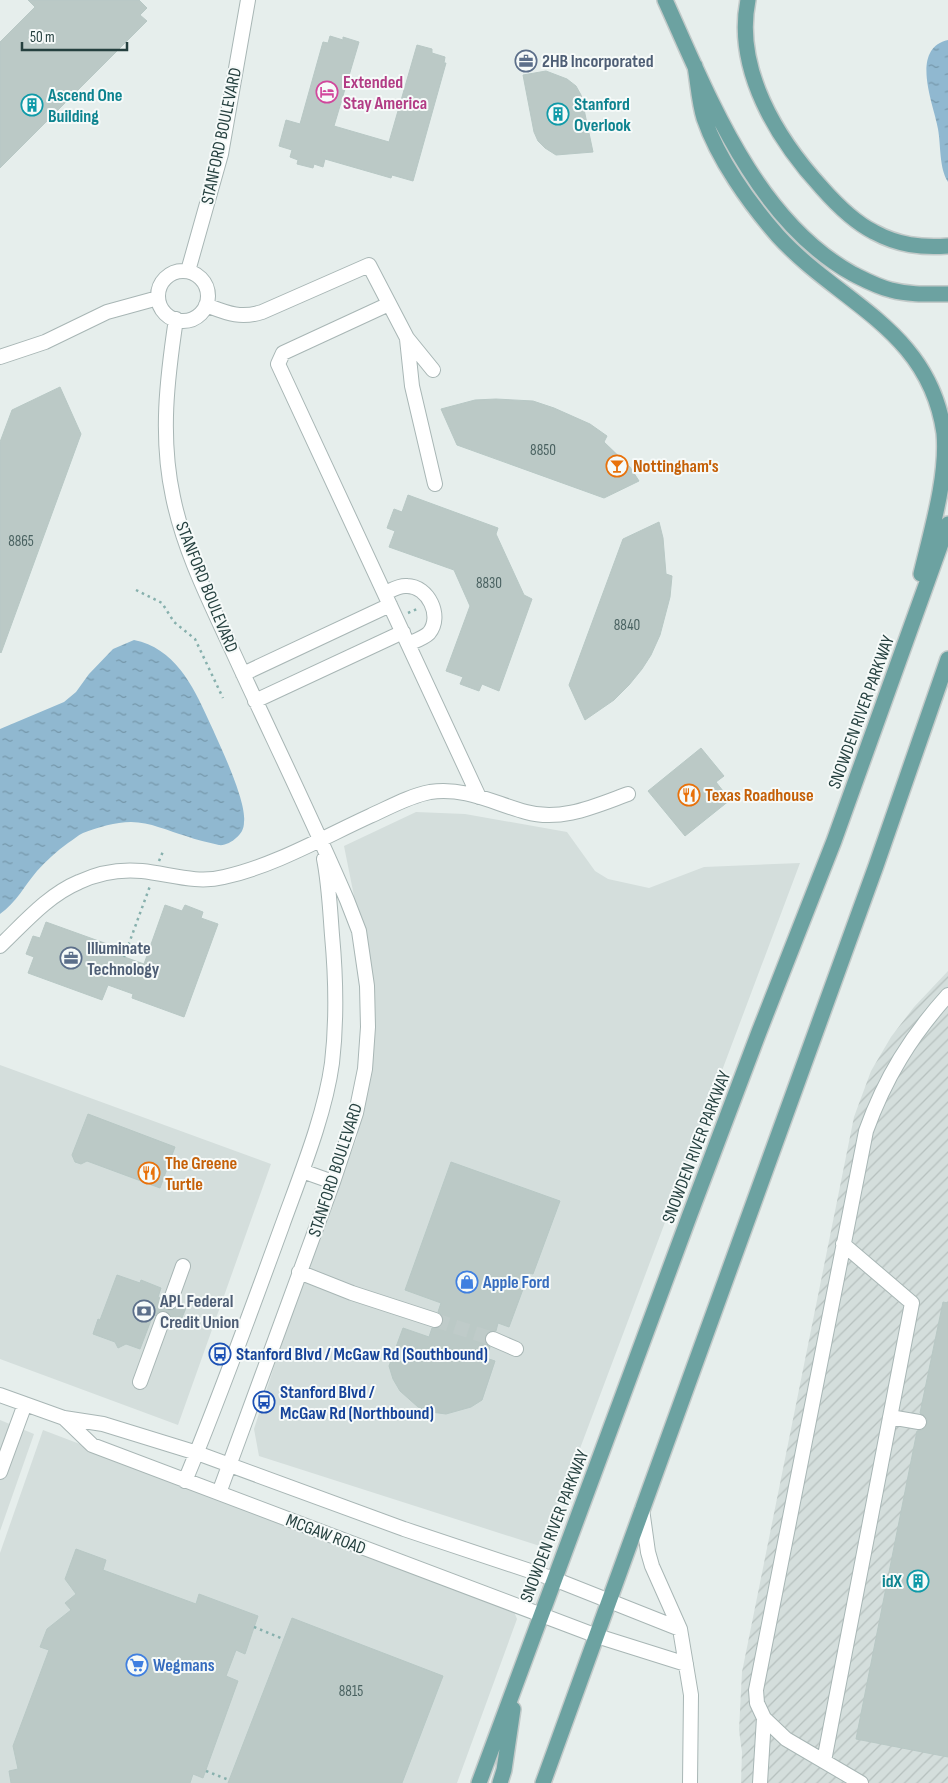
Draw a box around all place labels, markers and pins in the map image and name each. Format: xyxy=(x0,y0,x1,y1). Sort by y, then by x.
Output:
office icon: 2HB Incorporated xyxy=(514,49,538,73)
place label: 2HB Incorporated xyxy=(542,51,654,72)
place label: Extended Stay America xyxy=(343,72,427,114)
hotel icon: Extended Stay America xyxy=(315,80,339,104)
place label: Ascend One Building xyxy=(47,85,123,127)
building icon: Ascend One Building xyxy=(20,93,44,117)
place label: Stanford Overlook xyxy=(574,94,631,136)
building icon: Stanford Overlook xyxy=(546,102,570,126)
bar icon: Nottingham's xyxy=(605,454,629,478)
place label: Nottingham's xyxy=(633,456,719,477)
restaurant icon: Texas Roadhouse xyxy=(677,783,701,807)
place label: Texas Roadhouse xyxy=(705,785,814,806)
place label: Illuminate Technology xyxy=(87,938,160,980)
office icon: Illuminate Technology xyxy=(59,946,83,970)
place label: The Greene Turtle xyxy=(165,1153,237,1195)
restaurant icon: The Greene Turtle xyxy=(137,1161,161,1185)
shop icon: Apple Ford xyxy=(455,1270,479,1294)
place label: Apple Ford xyxy=(482,1272,550,1293)
place label: APL Federal Credit Union xyxy=(159,1291,239,1333)
bank icon: APL Federal Credit Union xyxy=(132,1299,156,1323)
bus stop icon: Stanford Blvd / McGaw Rd (Southbound) xyxy=(208,1342,232,1366)
place label: Stanford Blvd / McGaw Rd (Southbound) xyxy=(236,1344,488,1365)
place label: Stanford Blvd / McGaw Rd (Northbound) xyxy=(280,1382,434,1424)
bus stop icon: Stanford Blvd / McGaw Rd (Northbound) xyxy=(252,1390,276,1414)
building icon: idX xyxy=(906,1569,930,1593)
place label: idX xyxy=(882,1571,903,1592)
supermarket icon: Wegmans xyxy=(125,1653,149,1677)
place label: Wegmans xyxy=(153,1655,215,1676)

